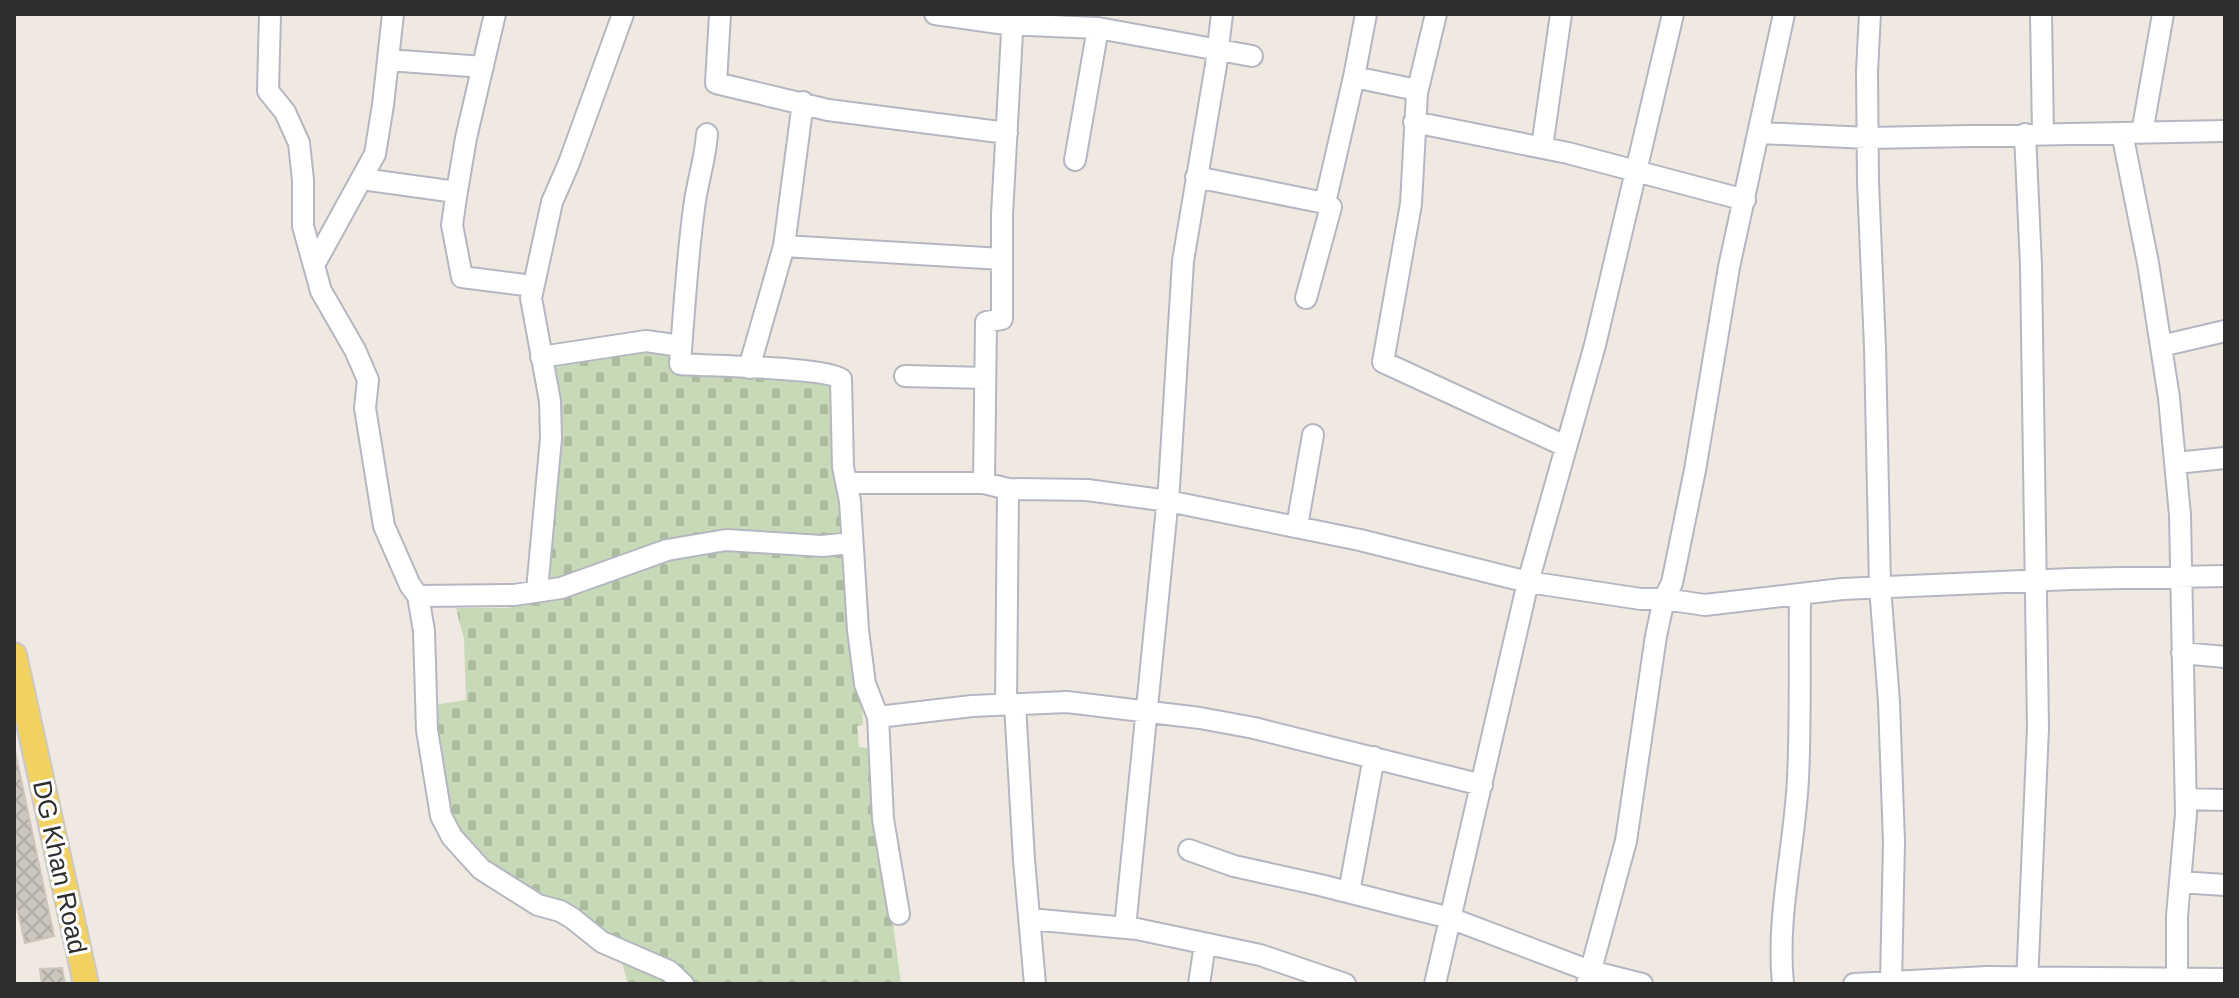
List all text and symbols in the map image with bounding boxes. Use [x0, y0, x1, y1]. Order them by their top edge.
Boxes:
street label: DG Khan Road [27, 778, 93, 956]

